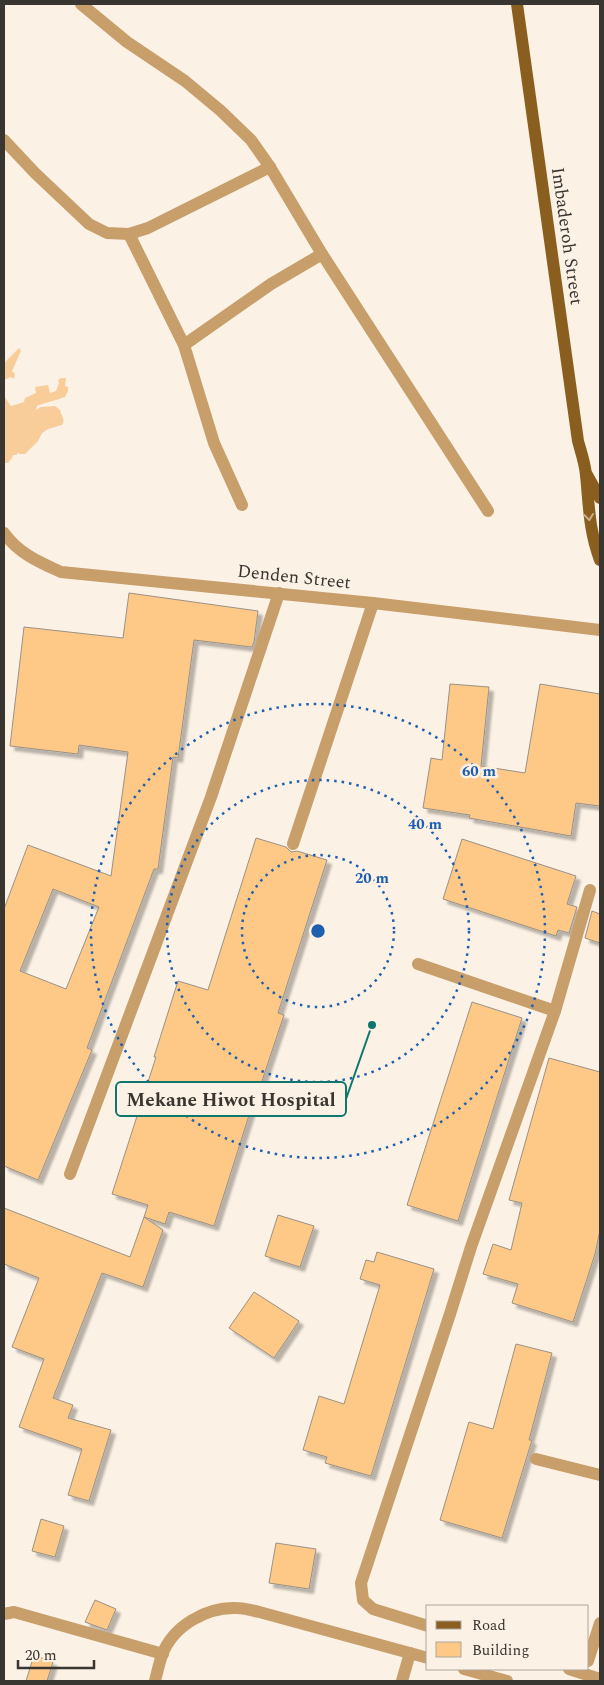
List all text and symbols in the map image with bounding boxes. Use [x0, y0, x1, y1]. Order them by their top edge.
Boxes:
street label: Imbaderoh Street [544, 165, 590, 307]
one-way arrow [583, 513, 594, 521]
street label: Denden Street [236, 558, 352, 596]
text: 60 m [462, 760, 497, 783]
text: 40 m [408, 813, 443, 836]
text: 20 m [355, 867, 390, 890]
centre of rings [309, 922, 327, 940]
callout: Mekane Hiwot Hospital [116, 1082, 346, 1116]
text: Mekane Hiwot Hospital [126, 1086, 336, 1115]
legend [426, 1605, 589, 1670]
text: Road [472, 1614, 506, 1637]
scale bar [18, 1638, 94, 1670]
text: Building [472, 1639, 529, 1662]
text: 20 m [25, 1644, 57, 1667]

